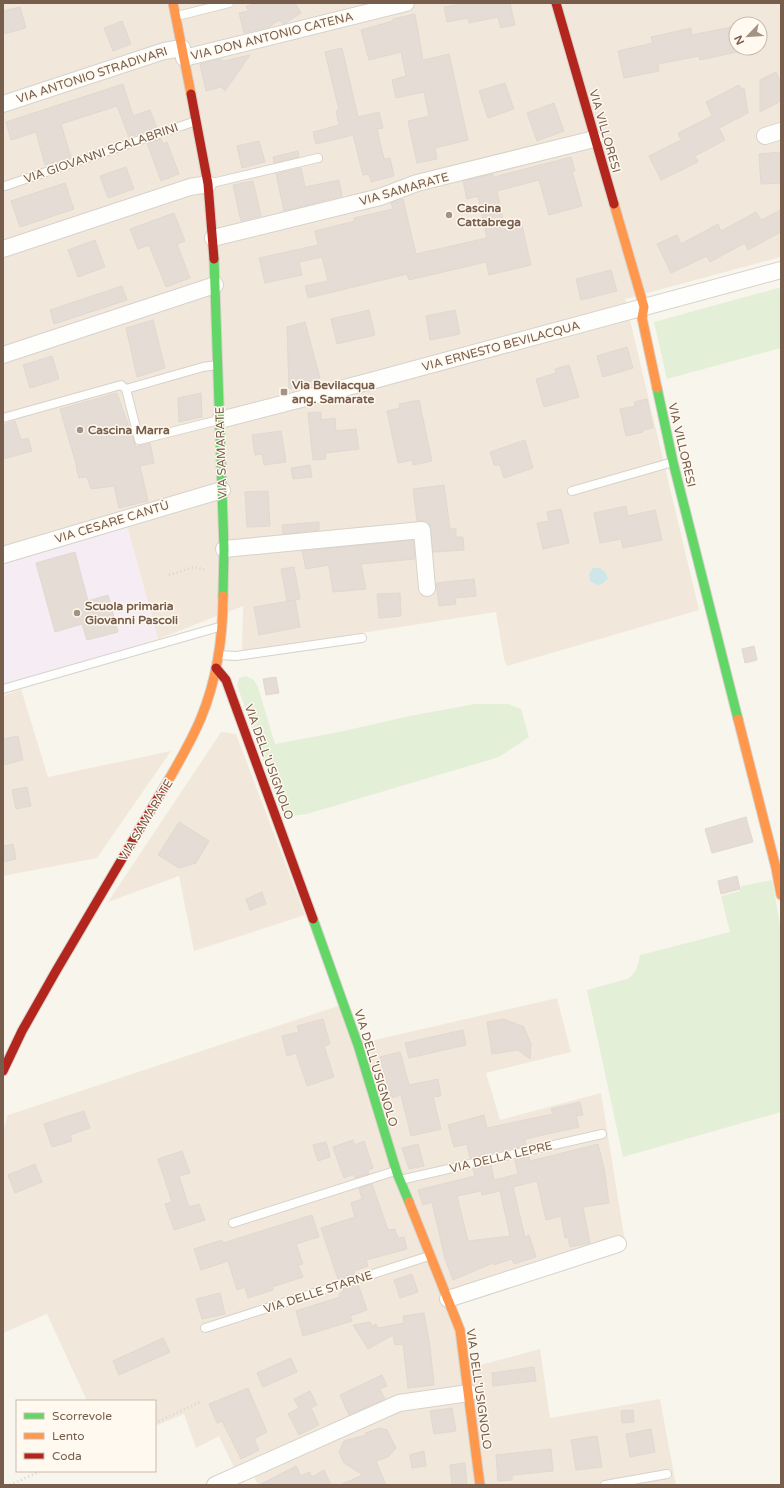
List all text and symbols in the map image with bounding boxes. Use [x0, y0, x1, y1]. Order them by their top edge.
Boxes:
street label: VIA DON ANTONIO CATENA [189, 9, 355, 63]
north arrow [728, 16, 768, 56]
text: N [732, 33, 747, 47]
street label: VIA ANTONIO STRADIVARI [15, 44, 169, 106]
street label: VIA VILLORESI [586, 88, 624, 174]
street label: VIA GIOVANNI SCALABRINI [22, 120, 180, 186]
street label: VIA SAMARATE [358, 169, 451, 208]
place label: Cascina Cattabrega [457, 201, 521, 230]
marker: Cascina Cattabrega [444, 210, 454, 220]
street label: VIA ERNESTO BEVILACQUA [420, 318, 582, 374]
place label: Via Bevilacqua ang. Samarate [292, 378, 375, 407]
marker: Via Bevilacqua ang. Samarate [279, 387, 289, 397]
street label: VIA VILLORESI [665, 401, 699, 489]
street label: VIA SAMARATE [212, 406, 230, 499]
place label: Cascina Marra [88, 423, 170, 437]
marker: Cascina Marra [75, 425, 85, 435]
street label: VIA CESARE CANTÙ [53, 498, 171, 546]
place label: Scuola primaria Giovanni Pascoli [85, 599, 178, 627]
marker: Scuola primaria Giovanni Pascoli [72, 608, 82, 618]
street label: VIA DELL'USIGNOLO [242, 702, 297, 822]
street label: VIA SAMARATE [116, 776, 176, 863]
street label: VIA DELL'USIGNOLO [351, 1008, 401, 1129]
street label: VIA DELLA LEPRE [448, 1138, 554, 1176]
street label: VIA DELLE STARNE [262, 1268, 374, 1316]
street label: VIA DELL'USIGNOLO [464, 1328, 494, 1451]
legend [16, 1400, 156, 1472]
text: Scorrevole [52, 1409, 112, 1423]
text: Lento [52, 1429, 85, 1443]
text: Coda [52, 1449, 82, 1463]

